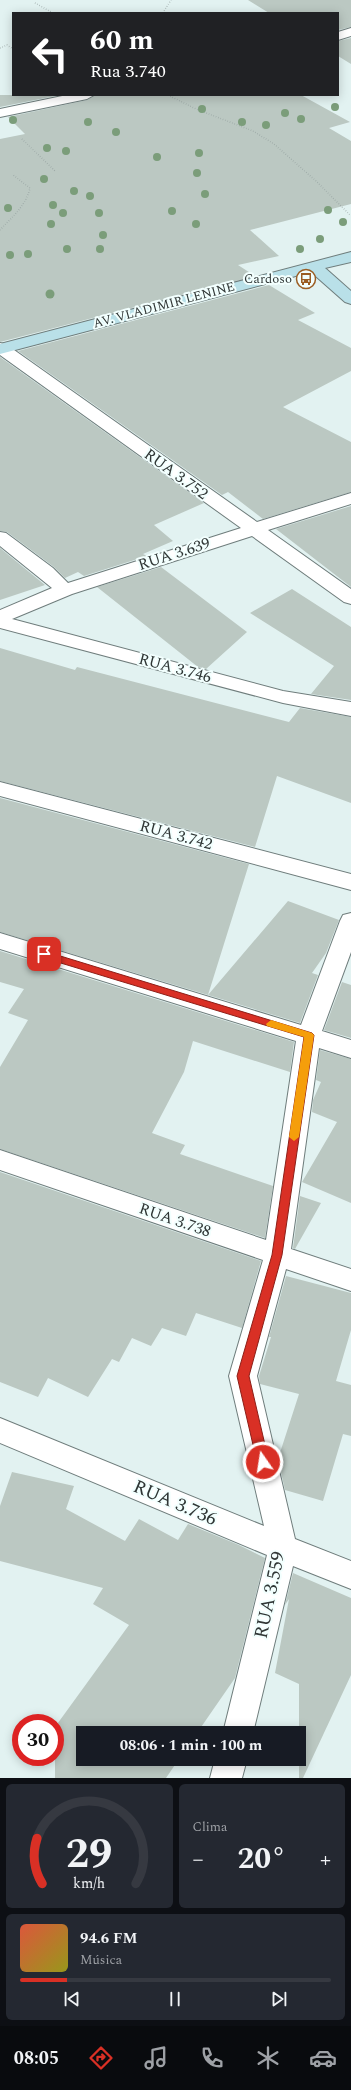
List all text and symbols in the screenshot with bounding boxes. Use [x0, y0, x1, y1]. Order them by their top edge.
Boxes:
text: 60 m [90, 19, 154, 62]
icon: left [24, 28, 76, 80]
text: Rua 3.740 [90, 58, 166, 85]
bus stop icon: Cardoso [295, 268, 317, 290]
place label: Cardoso [244, 269, 292, 289]
street label: AV. VLADIMIR LENINE [91, 276, 237, 334]
street label: RUA 3.752 [139, 442, 213, 506]
street label: RUA 3.639 [135, 531, 213, 577]
street label: RUA 3.746 [136, 647, 214, 689]
street label: RUA 3.742 [137, 814, 215, 856]
pin [27, 937, 61, 971]
icon: arrive [33, 943, 55, 965]
street label: RUA 3.738 [136, 1197, 214, 1243]
position arrow [242, 1441, 284, 1483]
street label: RUA 3.736 [129, 1472, 221, 1534]
street label: RUA 3.559 [247, 1549, 293, 1641]
speed limit sign: 30 [12, 1714, 64, 1766]
text: 08:06 · 1 min · 100 m [120, 1734, 262, 1757]
text: Clima [193, 1817, 227, 1837]
text: 29 [66, 1823, 113, 1886]
text: 20° [237, 1836, 286, 1882]
text: − [193, 1843, 204, 1876]
text: + [320, 1843, 331, 1876]
text: km/h [73, 1873, 105, 1895]
text: 94.6 FM [80, 1927, 137, 1950]
text: Música [80, 1950, 122, 1970]
icon: previous [61, 1988, 83, 2010]
icon: pause [164, 1988, 186, 2010]
icon: next [268, 1988, 290, 2010]
icon: directions [87, 2044, 115, 2072]
icon: music [142, 2044, 170, 2072]
icon: phone [198, 2044, 226, 2072]
icon: climate [254, 2044, 282, 2072]
icon: car [309, 2044, 337, 2072]
text: 08:05 [14, 2045, 59, 2072]

